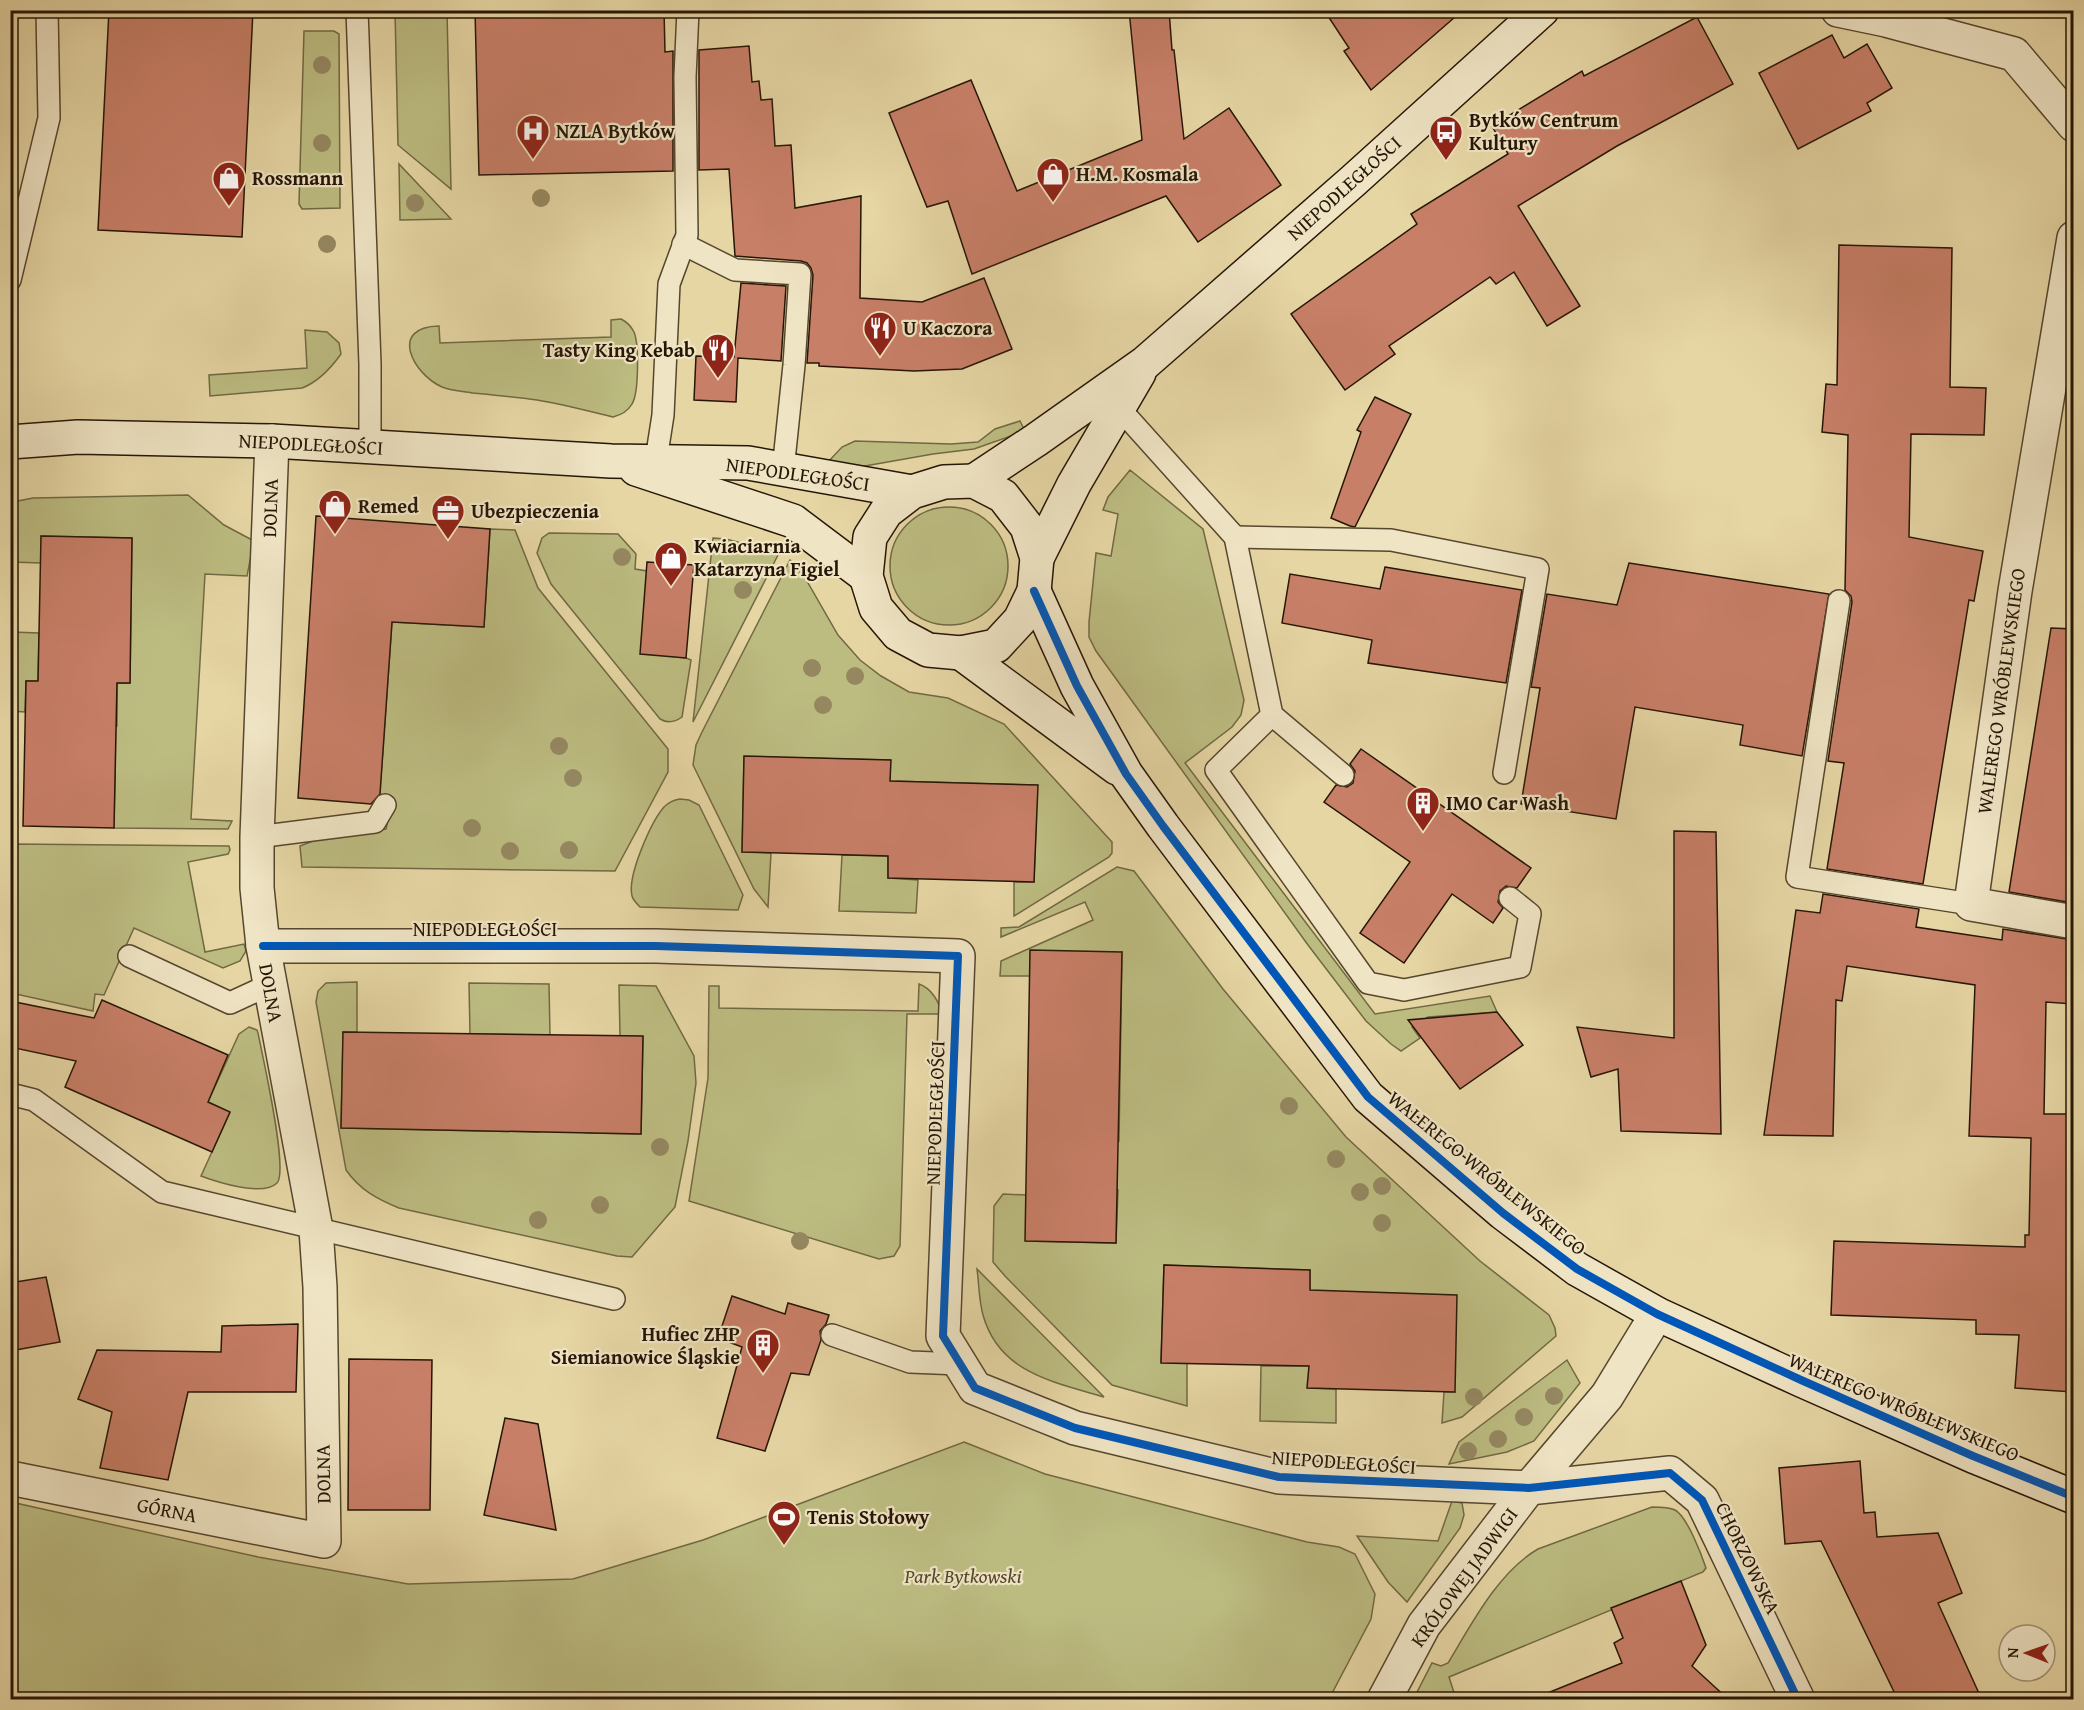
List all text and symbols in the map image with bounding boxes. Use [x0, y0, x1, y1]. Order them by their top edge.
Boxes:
place label: Bytków Centrum Kultury [1469, 105, 1618, 157]
hospital icon: NZLA Bytków [515, 113, 551, 160]
bus stop icon: Bytków Centrum Kultury [1428, 114, 1464, 161]
place label: NZLA Bytków [556, 116, 675, 145]
street label: NIEPODLEGŁOŚCI [1280, 128, 1407, 247]
shop icon: H.M. Kosmala [1035, 156, 1071, 203]
place label: H.M. Kosmala [1076, 159, 1199, 188]
shop icon: Rossmann [211, 160, 247, 207]
place label: Rossmann [252, 163, 343, 192]
restaurant icon: U Kaczora [862, 310, 898, 357]
place label: U Kaczora [903, 313, 993, 342]
restaurant icon: Tasty King Kebab [700, 332, 736, 379]
place label: Tasty King Kebab [543, 335, 695, 364]
street label: NIEPODLEGŁOŚCI [238, 425, 384, 462]
street label: NIEPODLEGŁOŚCI [724, 449, 872, 498]
street label: DOLNA [254, 478, 285, 538]
shop icon: Remed [317, 488, 353, 535]
place label: Remed [358, 491, 419, 520]
office icon: Ubezpieczenia [430, 493, 466, 540]
place label: Ubezpieczenia [471, 496, 600, 525]
place label: Kwiaciarnia Katarzyna Figiel [694, 531, 839, 583]
shop icon: Kwiaciarnia Katarzyna Figiel [653, 540, 689, 587]
street label: WALEREGO WRÓBLEWSKIEGO [1969, 566, 2032, 816]
building icon: IMO Car Wash [1405, 785, 1441, 832]
place label: IMO Car Wash [1446, 788, 1569, 817]
street label: NIEPODLEGŁOŚCI [413, 914, 557, 943]
street label: DOLNA [252, 961, 291, 1025]
street label: NIEPODLEGŁOŚCI [917, 1040, 952, 1186]
street label: WALEREGO WRÓBLEWSKIEGO [1382, 1083, 1593, 1262]
place label: Hufiec ZHP Siemianowice Śląskie [551, 1319, 740, 1371]
building icon: Hufiec ZHP Siemianowice Śląskie [745, 1327, 781, 1374]
street label: WALEREGO WRÓBLEWSKIEGO [1784, 1345, 2024, 1468]
street label: NIEPODLEGŁOŚCI [1271, 1442, 1417, 1481]
street label: DOLNA [307, 1444, 338, 1504]
street label: GÓRNA [135, 1489, 200, 1530]
street label: CHORZOWSKA [1709, 1497, 1788, 1619]
sports icon: Tenis Stołowy [766, 1499, 802, 1546]
street label: KRÓLOWEJ JADWIGI [1403, 1501, 1524, 1653]
place label: Tenis Stołowy [807, 1502, 930, 1531]
park label: Park Bytkowski [903, 1561, 1022, 1590]
north arrow [1997, 1623, 2057, 1683]
text: N [2000, 1647, 2024, 1658]

